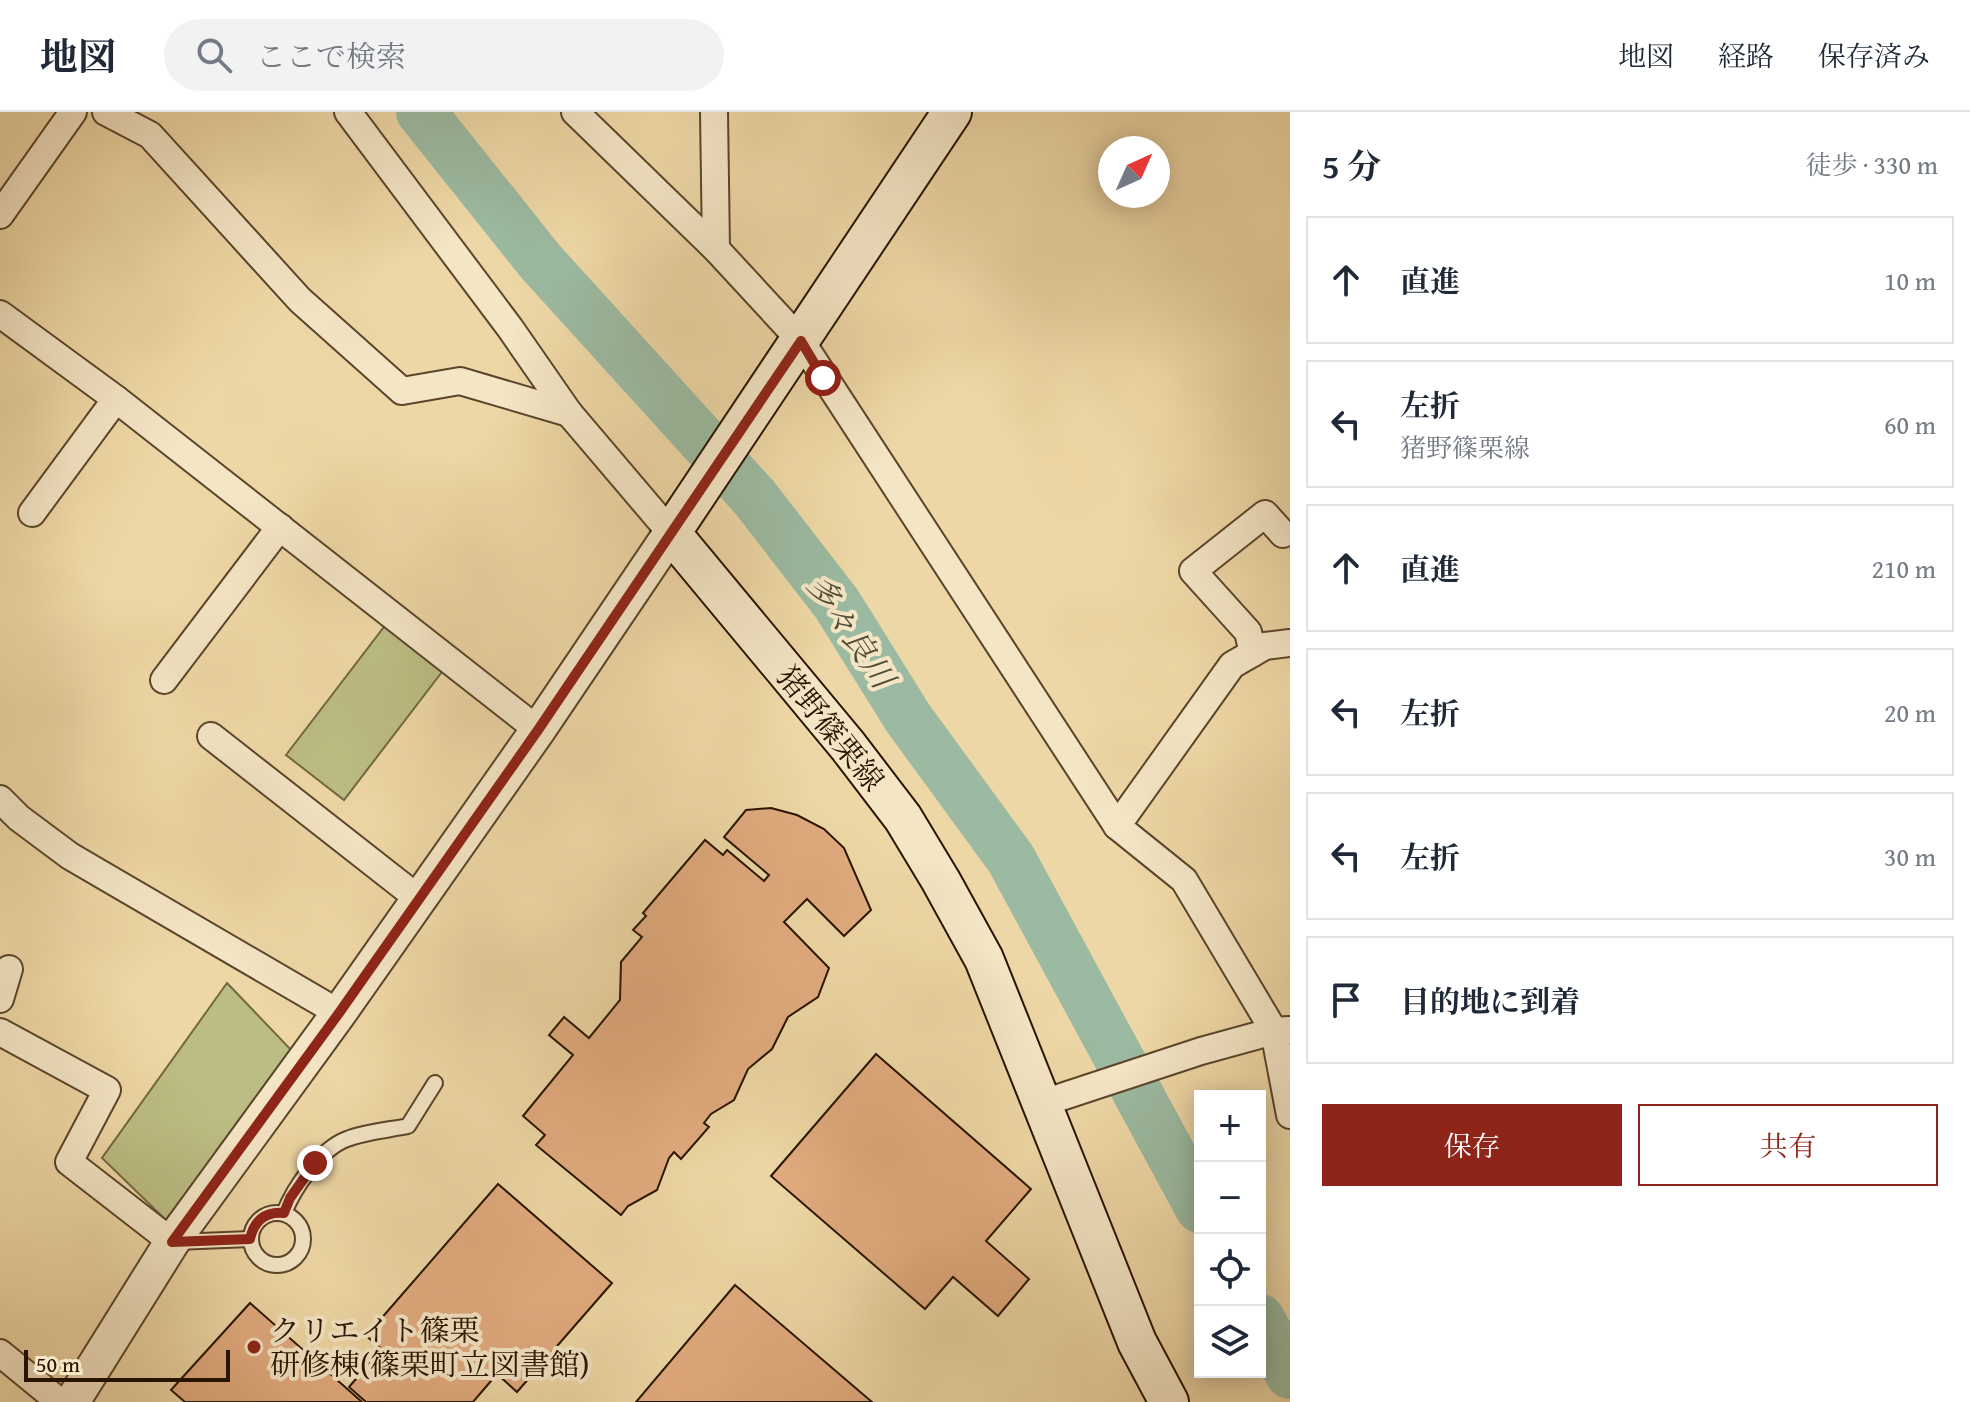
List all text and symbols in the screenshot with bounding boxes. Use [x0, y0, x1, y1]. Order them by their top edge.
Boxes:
search box [164, 19, 724, 91]
text: 地図 [40, 28, 116, 84]
icon: search [192, 33, 236, 77]
text: ここで検索 [256, 34, 406, 78]
text: 地図 [1618, 35, 1674, 76]
text: 経路 [1718, 35, 1774, 76]
text: 保存済み [1818, 35, 1930, 76]
north arrow [1098, 136, 1170, 208]
text: 5 分 [1322, 141, 1381, 190]
text: 徒歩 · 330 m [1806, 145, 1938, 184]
icon: ahead [1324, 258, 1368, 302]
text: 直進 [1400, 259, 1460, 303]
text: 10 m [1884, 261, 1936, 300]
route start [805, 360, 841, 396]
text: 左折 [1400, 383, 1460, 427]
icon: left [1324, 402, 1368, 446]
text: 60 m [1884, 405, 1936, 444]
text: 猪野篠栗線 [1400, 428, 1530, 467]
icon: ahead [1324, 546, 1368, 590]
text: 直進 [1400, 547, 1460, 591]
text: 210 m [1871, 549, 1936, 588]
water label: 多々良川 [796, 565, 908, 700]
street label: 猪野篠栗線 [767, 656, 895, 800]
icon: left [1324, 690, 1368, 734]
text: 左折 [1400, 691, 1460, 735]
text: 20 m [1884, 693, 1936, 732]
icon: left [1324, 834, 1368, 878]
text: 左折 [1400, 835, 1460, 879]
text: 30 m [1884, 837, 1936, 876]
icon: arrive [1324, 978, 1368, 1022]
text: 目的地に到着 [1400, 979, 1580, 1023]
map controls [1194, 1090, 1266, 1378]
button: + [1194, 1090, 1266, 1162]
button: 保存 [1322, 1104, 1622, 1186]
button: 共有 [1638, 1104, 1938, 1186]
route end [297, 1145, 333, 1181]
button: − [1194, 1162, 1266, 1234]
button: locate [1194, 1234, 1266, 1306]
button: layers [1194, 1306, 1266, 1378]
place label: クリエイト篠栗 研修棟(篠栗町立図書館) [270, 1308, 589, 1386]
marker: クリエイト篠栗 研修棟(篠栗町立図書館) [245, 1338, 263, 1356]
scale bar [24, 1346, 230, 1382]
text: 50 m [36, 1348, 80, 1380]

